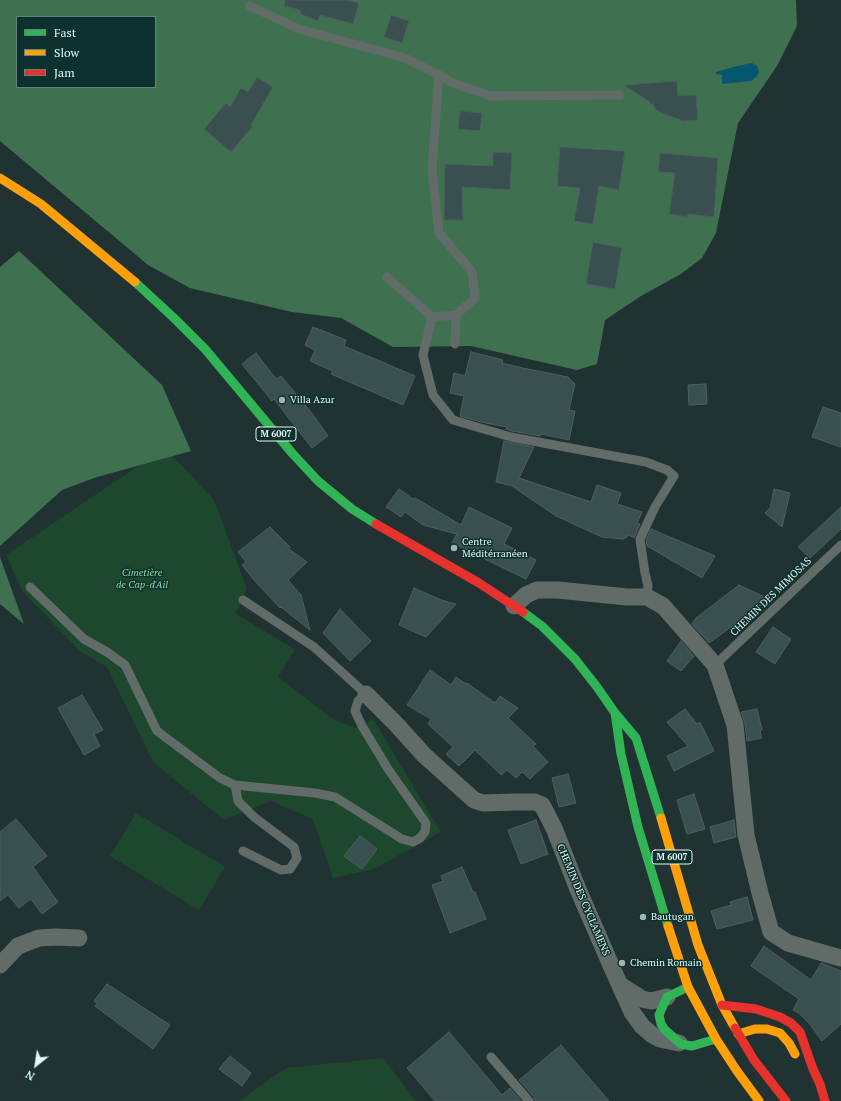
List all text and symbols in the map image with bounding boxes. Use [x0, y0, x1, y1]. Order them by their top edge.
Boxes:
legend [16, 16, 156, 88]
text: Fast [54, 25, 76, 40]
text: Slow [54, 45, 79, 60]
text: Jam [54, 65, 75, 80]
place label: Villa Azur [290, 394, 335, 406]
marker: Villa Azur [277, 395, 287, 405]
road number: M 6007 [256, 427, 296, 441]
place label: Centre Méditérranéen [462, 536, 528, 560]
marker: Centre Méditérranéen [449, 543, 459, 553]
street label: CHEMIN DES MIMOSAS [728, 555, 814, 639]
park label: Cimetière de Cap-d'Ail [116, 567, 168, 590]
street label: CHEMIN DES CYCLAMENS [554, 842, 612, 958]
road number: M 6007 [652, 850, 692, 864]
place label: Bautugan [651, 911, 694, 923]
marker: Bautugan [638, 912, 648, 922]
place label: Chemin Romain [630, 957, 702, 969]
marker: Chemin Romain [617, 958, 627, 968]
north arrow [16, 1045, 56, 1085]
text: N [23, 1067, 37, 1084]

